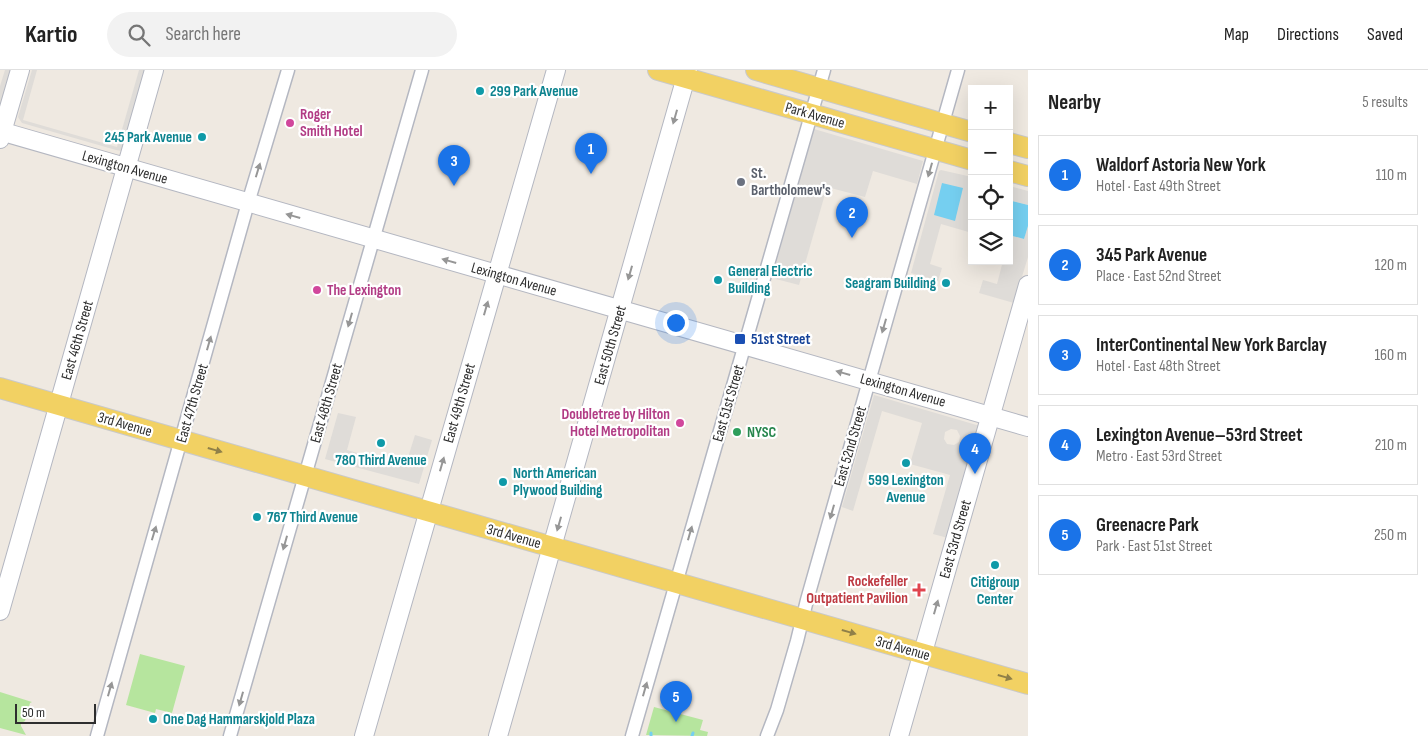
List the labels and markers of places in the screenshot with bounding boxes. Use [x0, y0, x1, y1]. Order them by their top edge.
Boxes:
place label: 299 Park Avenue [490, 82, 578, 101]
marker: 299 Park Avenue [474, 85, 486, 97]
place label: Roger Smith Hotel [300, 105, 363, 141]
marker: Roger Smith Hotel [284, 117, 296, 129]
place label: 245 Park Avenue [105, 128, 192, 147]
marker: 245 Park Avenue [196, 131, 208, 143]
pin: 1 [575, 133, 607, 174]
pin: 3 [438, 145, 470, 186]
place label: St. Bartholomew's [751, 164, 831, 200]
marker: St. Bartholomew's [735, 176, 747, 188]
pin: 2 [836, 197, 868, 238]
place label: General Electric Building [728, 262, 813, 298]
marker: General Electric Building [712, 274, 724, 286]
place label: Seagram Building [845, 274, 937, 293]
marker: Seagram Building [940, 277, 952, 289]
place label: The Lexington [327, 281, 401, 300]
marker: The Lexington [311, 284, 323, 296]
place label: 51st Street [751, 330, 810, 349]
marker: 51st Street [733, 332, 747, 346]
place label: Doubletree by Hilton Hotel Metropolitan [561, 405, 670, 441]
marker: Doubletree by Hilton Hotel Metropolitan [674, 417, 686, 429]
place label: NYSC [747, 423, 777, 442]
marker: NYSC [731, 426, 743, 438]
pin: 4 [959, 433, 991, 474]
marker: 780 Third Avenue [375, 437, 387, 449]
place label: 780 Third Avenue [335, 451, 427, 470]
marker: 599 Lexington Avenue [900, 457, 912, 469]
place label: North American Plywood Building [513, 464, 603, 500]
place label: 599 Lexington Avenue [868, 471, 944, 507]
marker: North American Plywood Building [497, 476, 509, 488]
place label: 767 Third Avenue [267, 508, 358, 527]
marker: 767 Third Avenue [251, 511, 263, 523]
marker: Citigroup Center [989, 559, 1001, 571]
place label: Rockefeller Outpatient Pavilion [806, 572, 908, 608]
place label: Citigroup Center [970, 573, 1020, 609]
marker: Rockefeller Outpatient Pavilion [912, 583, 926, 597]
pin: 5 [660, 681, 692, 722]
place label: One Dag Hammarskjold Plaza [163, 710, 315, 729]
marker: One Dag Hammarskjold Plaza [147, 713, 159, 725]

